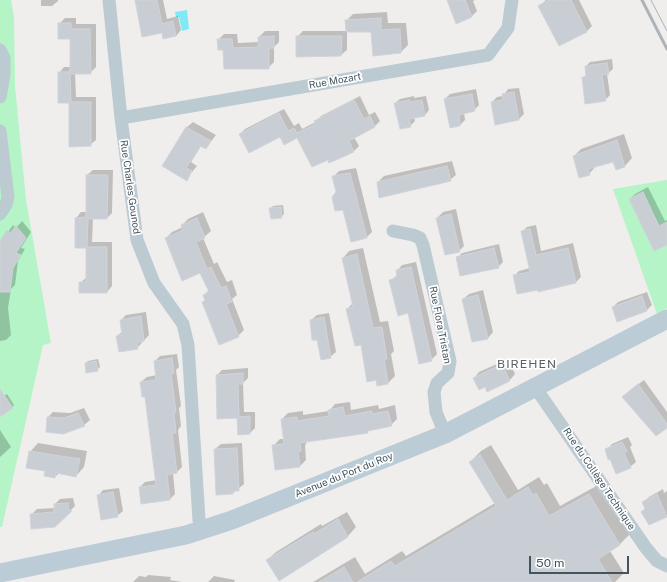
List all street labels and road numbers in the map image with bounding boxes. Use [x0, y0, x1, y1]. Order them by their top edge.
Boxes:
street label: Rue Mozart [308, 70, 362, 92]
street label: Rue Charles Gounod [117, 139, 143, 235]
street label: Rue Flora Tristan [427, 285, 453, 365]
street label: Rue du Collège Technique [560, 426, 638, 532]
street label: Avenue du Port du Roy [293, 450, 395, 500]

